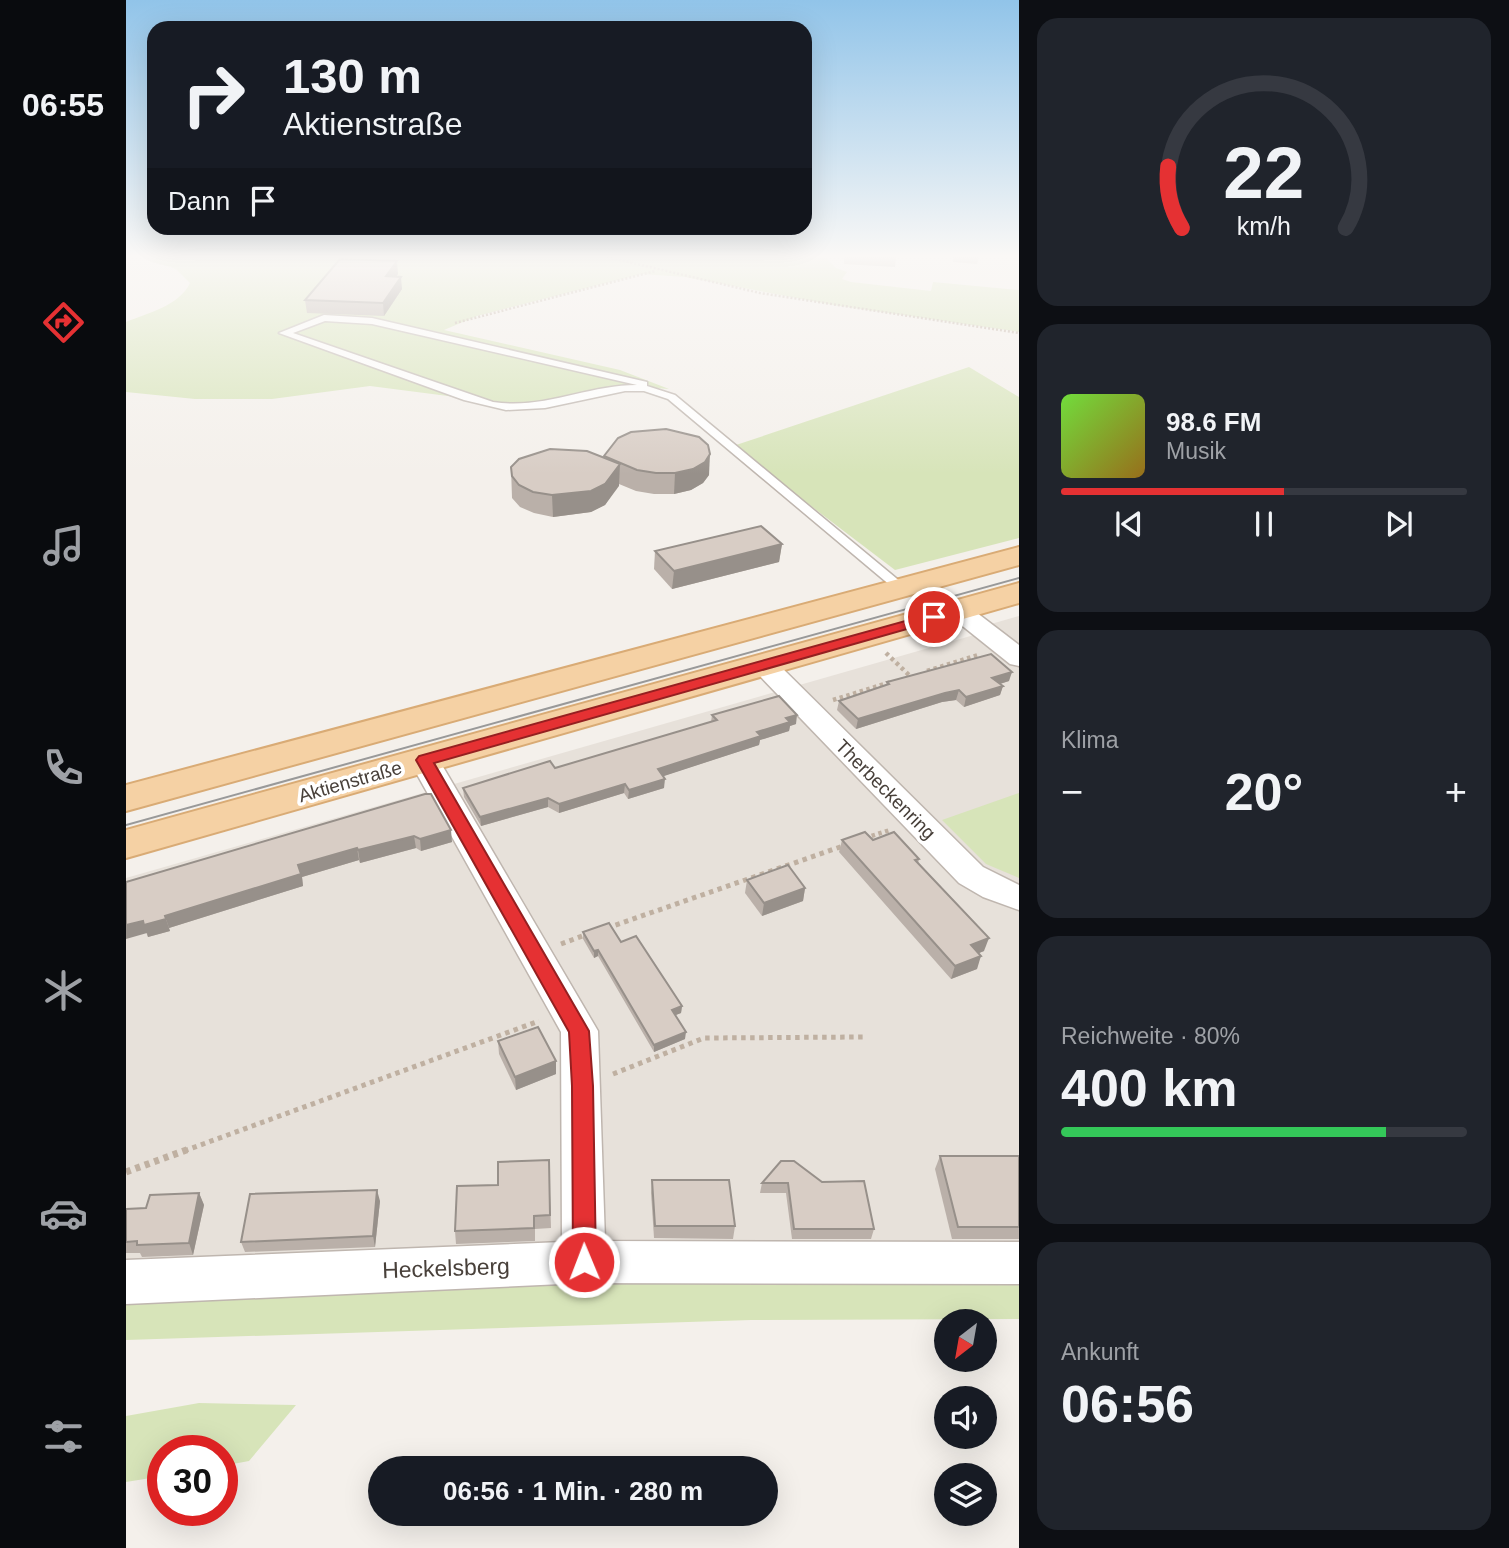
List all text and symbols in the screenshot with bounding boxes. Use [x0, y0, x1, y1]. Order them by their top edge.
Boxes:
icon: right [168, 49, 259, 140]
text: 130 m [283, 49, 422, 103]
text: 06:55 [22, 87, 104, 123]
text: Aktienstraße [283, 106, 463, 142]
text: 22 [1224, 132, 1304, 213]
icon: arrive [244, 182, 282, 220]
text: Dann [168, 186, 230, 216]
text: km/h [1237, 212, 1291, 240]
icon: directions [39, 298, 88, 347]
text: 98.6 FM [1166, 407, 1261, 437]
text: Musik [1166, 438, 1226, 464]
icon: previous [1110, 505, 1148, 543]
icon: pause [1245, 505, 1283, 543]
icon: next [1380, 505, 1418, 543]
icon: music [39, 521, 88, 570]
pin [904, 587, 964, 647]
icon: arrive [915, 598, 953, 636]
text: Klima [1061, 727, 1119, 753]
street label: Therbeckenring [832, 735, 940, 843]
icon: phone [39, 743, 88, 792]
street label: Aktienstraße [296, 757, 404, 806]
text: 20° [1225, 763, 1303, 821]
text: − [1061, 771, 1083, 813]
text: + [1445, 771, 1467, 813]
icon: climate [39, 966, 88, 1015]
text: Reichweite · 80% [1061, 1023, 1240, 1049]
text: 400 km [1061, 1059, 1237, 1117]
icon: car [39, 1189, 88, 1238]
position arrow [547, 1225, 621, 1299]
street label: Heckelsberg [382, 1253, 510, 1283]
north arrow [934, 1309, 998, 1372]
map controls [934, 1309, 997, 1526]
text: Ankunft [1061, 1339, 1139, 1365]
text: 06:56 [1061, 1375, 1194, 1433]
button: sound [934, 1386, 997, 1449]
icon: filters [39, 1412, 88, 1461]
speed limit sign: 30 [147, 1435, 238, 1526]
button: layers [934, 1463, 997, 1526]
text: 06:56 · 1 Min. · 280 m [443, 1476, 703, 1506]

